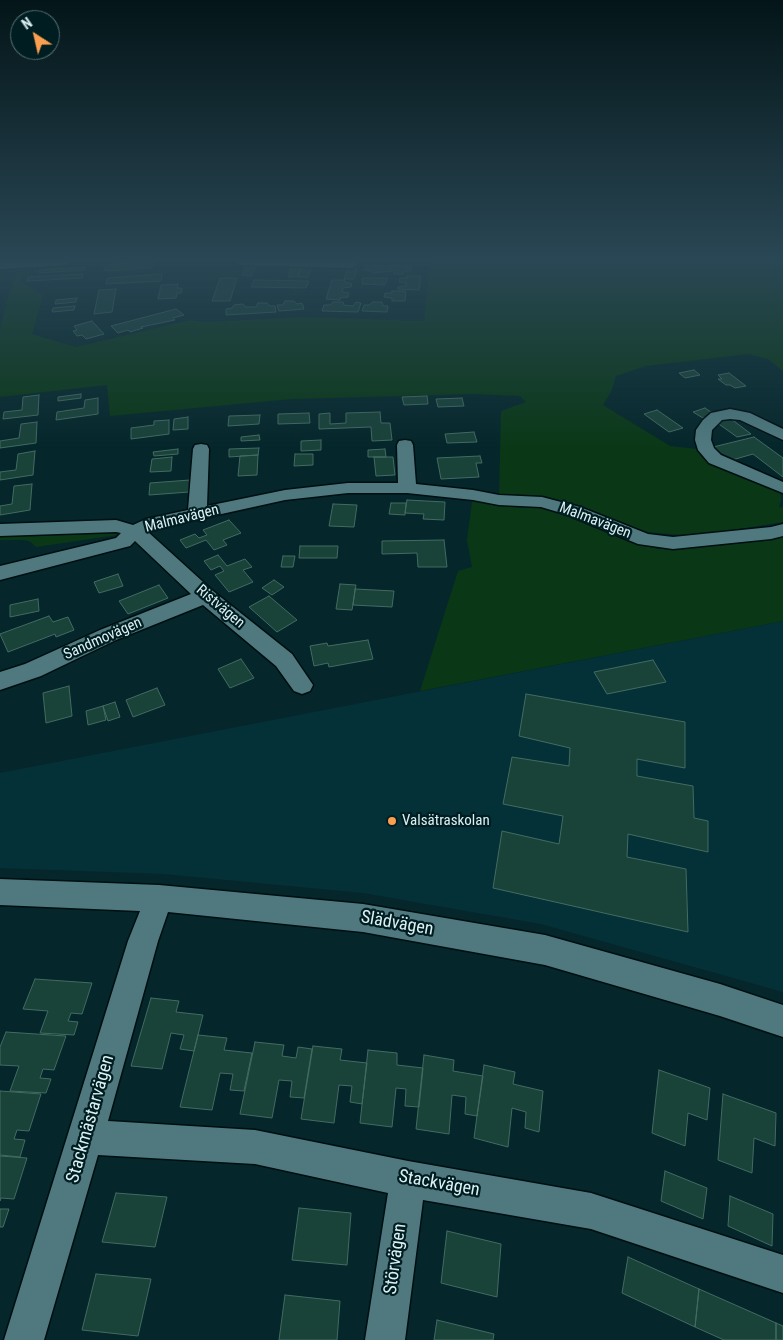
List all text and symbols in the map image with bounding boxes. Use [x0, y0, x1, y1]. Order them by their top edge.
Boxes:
north arrow [10, 10, 60, 60]
text: N [19, 15, 35, 33]
street label: Malmavägen [557, 499, 633, 543]
street label: Malmavägen [143, 501, 221, 537]
street label: Ristvägen [192, 582, 248, 632]
street label: Sandmovägen [61, 614, 145, 664]
place label: Valsätraskolan [402, 812, 490, 830]
marker: Valsätraskolan [386, 815, 398, 827]
street label: Slädvägen [359, 907, 435, 941]
street label: Stackmästarvägen [62, 1053, 120, 1185]
street label: Stackvägen [397, 1166, 481, 1202]
street label: Störvägen [380, 1222, 412, 1296]

